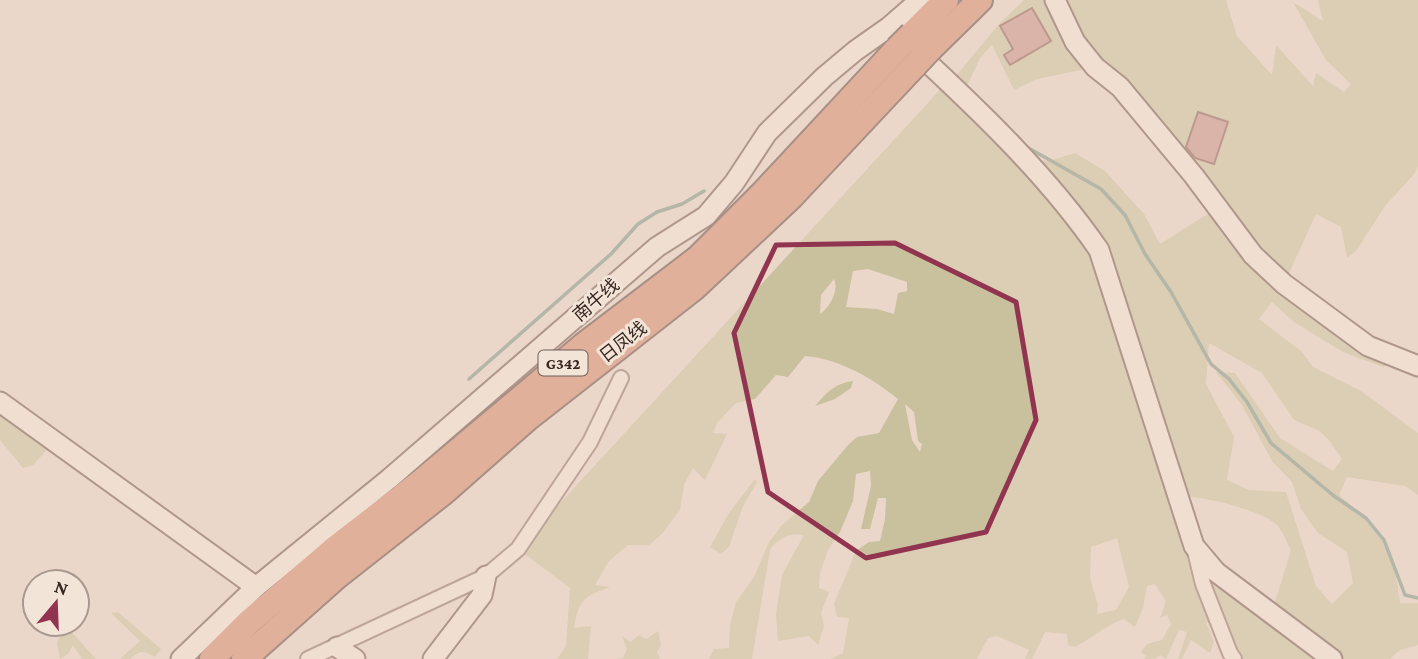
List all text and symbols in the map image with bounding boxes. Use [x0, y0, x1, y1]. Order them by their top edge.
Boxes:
street label: 南牛线 [569, 275, 623, 325]
street label: 日凤线 [596, 317, 650, 367]
road number: G342 [538, 350, 588, 376]
north arrow [21, 568, 91, 638]
text: N [52, 575, 71, 599]

